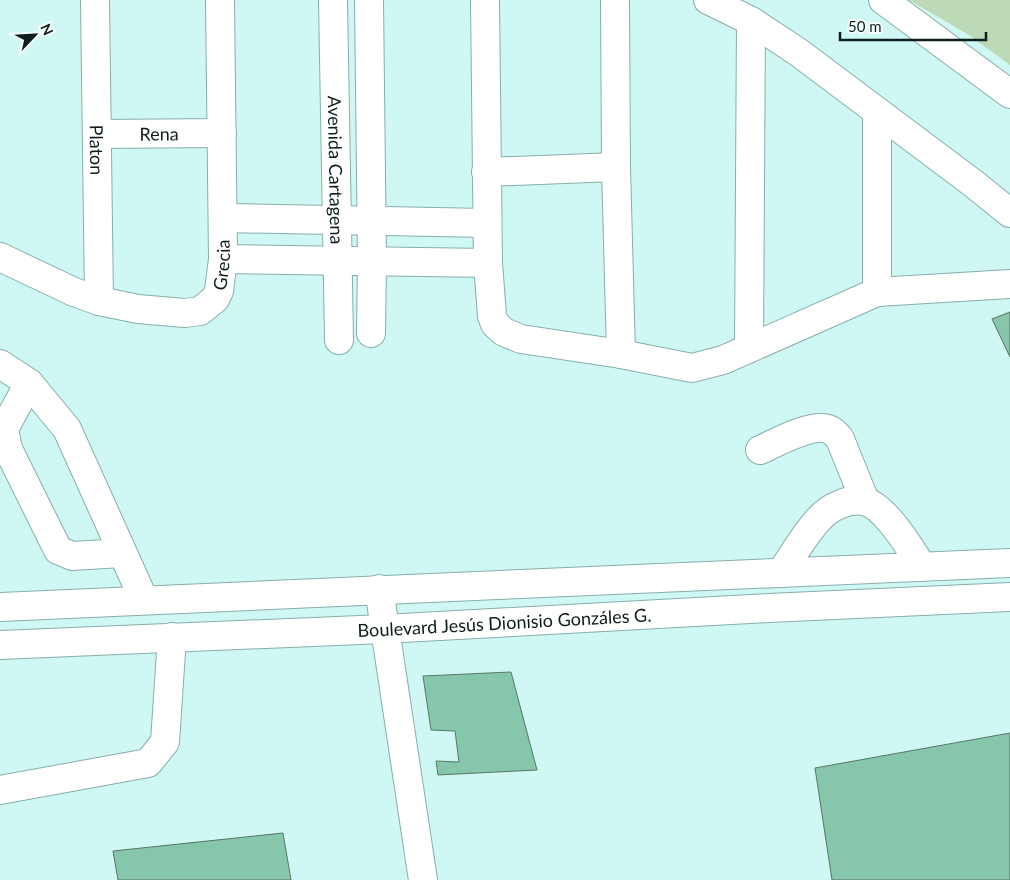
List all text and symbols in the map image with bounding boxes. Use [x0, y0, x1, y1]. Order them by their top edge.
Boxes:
north arrow [10, 10, 60, 60]
scale bar [840, 10, 986, 42]
text: 50 m [848, 17, 882, 35]
text: N [37, 21, 57, 38]
street label: Avenida Cartagena [324, 95, 348, 245]
street label: Rena [139, 122, 179, 145]
street label: Platon [86, 125, 108, 175]
street label: Grecia [208, 240, 234, 291]
street label: Boulevard Jesús Dionisio Gonzáles G. [357, 603, 652, 641]

